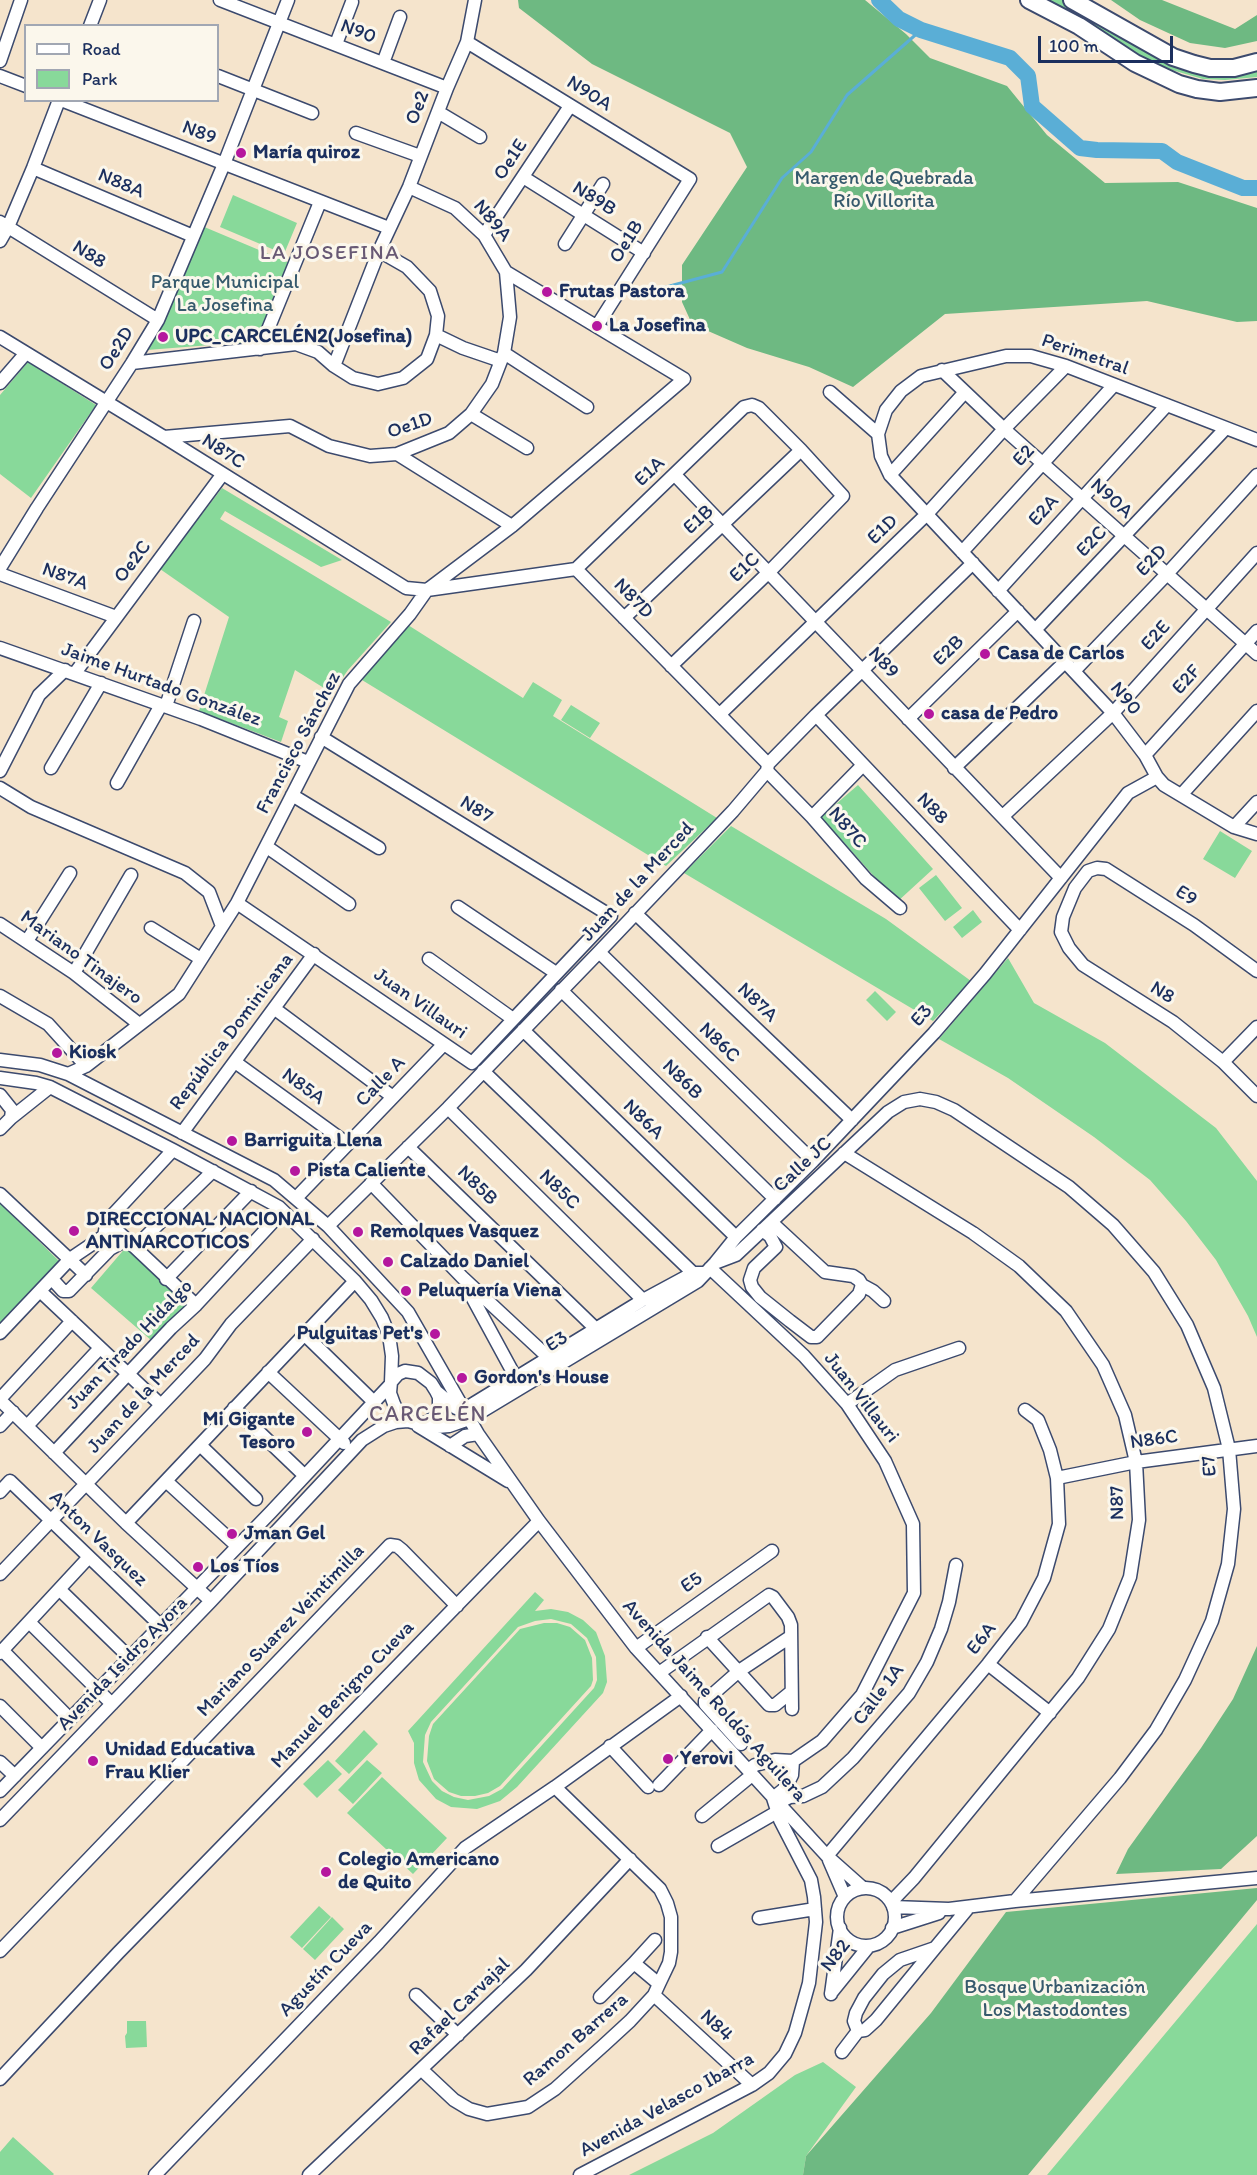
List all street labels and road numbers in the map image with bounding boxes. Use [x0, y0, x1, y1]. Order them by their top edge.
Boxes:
street label: N90 [337, 14, 379, 50]
street label: N90A [562, 71, 616, 117]
street label: Oe2 [401, 88, 435, 128]
street label: N89 [178, 116, 220, 150]
street label: Oe1E [489, 135, 533, 185]
street label: N88A [94, 164, 148, 204]
street label: N89B [567, 176, 621, 222]
street label: N89A [467, 195, 517, 247]
street label: Oe1B [605, 216, 649, 268]
street label: N88 [68, 235, 110, 275]
street label: Oe2D [94, 322, 140, 376]
street label: Perimetral [1038, 329, 1132, 381]
street label: Oe1D [384, 407, 436, 445]
street label: N87C [197, 429, 249, 475]
street label: E2 [1008, 440, 1040, 472]
street label: E1A [630, 452, 670, 492]
street label: N90A [1085, 474, 1137, 524]
street label: E2A [1024, 490, 1064, 532]
street label: E1B [679, 500, 719, 540]
street label: E1D [863, 510, 903, 550]
street label: E2C [1071, 521, 1113, 563]
street label: Oe2C [109, 536, 157, 588]
street label: E2D [1131, 540, 1173, 582]
street label: E1C [725, 548, 765, 588]
street label: N87A [39, 558, 91, 596]
street label: N87D [608, 574, 658, 624]
street label: E2E [1136, 616, 1176, 656]
street label: E2B [928, 630, 970, 672]
street label: Jaime Hurtado González [58, 638, 264, 732]
street label: N89 [862, 642, 904, 684]
street label: E2F [1167, 660, 1207, 700]
street label: Francisco Sánchez [251, 668, 347, 818]
street label: N90 [1104, 677, 1146, 721]
street label: N88 [911, 788, 953, 830]
street label: N87 [455, 791, 497, 829]
street label: N87C [822, 802, 872, 854]
street label: Juan de la Merced [577, 817, 699, 947]
street label: E9 [1171, 880, 1201, 912]
street label: Mariano Tinajero [15, 906, 147, 1010]
street label: República Dominicana [165, 949, 299, 1115]
street label: Juan Villauri [369, 963, 471, 1045]
street label: N8 [1145, 976, 1179, 1010]
street label: N87A [732, 978, 782, 1028]
street label: E3 [906, 1000, 938, 1032]
street label: N86C [693, 1018, 745, 1068]
street label: Calle A [351, 1052, 411, 1112]
street label: N86B [657, 1055, 707, 1105]
street label: N85A [277, 1063, 329, 1111]
street label: N86A [617, 1095, 669, 1145]
street label: Calle JC [769, 1132, 837, 1198]
street label: N85B [452, 1161, 502, 1211]
street label: N85C [533, 1165, 585, 1215]
street label: Juan Tirado Hidalgo [62, 1275, 198, 1415]
street label: E3 [541, 1326, 573, 1358]
street label: Juan de la Merced [83, 1329, 205, 1459]
street label: Juan Villauri [818, 1348, 904, 1448]
street label: N86C [1129, 1425, 1179, 1455]
street label: E7 [1197, 1454, 1223, 1478]
street label: Anton Vasquez [44, 1486, 152, 1592]
street label: N87 [1106, 1486, 1130, 1520]
street label: Mariano Suarez Veintimilla [192, 1540, 370, 1722]
street label: E5 [676, 1567, 708, 1599]
street label: Avenida Isidro Ayora [53, 1592, 193, 1736]
street label: Avenida Jaime Roldós Aguilera [617, 1595, 811, 1807]
street label: Manuel Benigno Cueva [266, 1616, 420, 1774]
street label: E6A [962, 1618, 1002, 1660]
street label: Calle 1A [848, 1660, 910, 1730]
street label: Agustín Cueva [274, 1916, 378, 2022]
street label: N82 [816, 1935, 856, 1977]
street label: Rafael Carvajal [405, 1953, 515, 2061]
street label: Ramon Barrera [519, 1988, 633, 2092]
street label: N84 [694, 2005, 738, 2047]
street label: Avenida Velasco Ibarra [576, 2047, 758, 2163]

